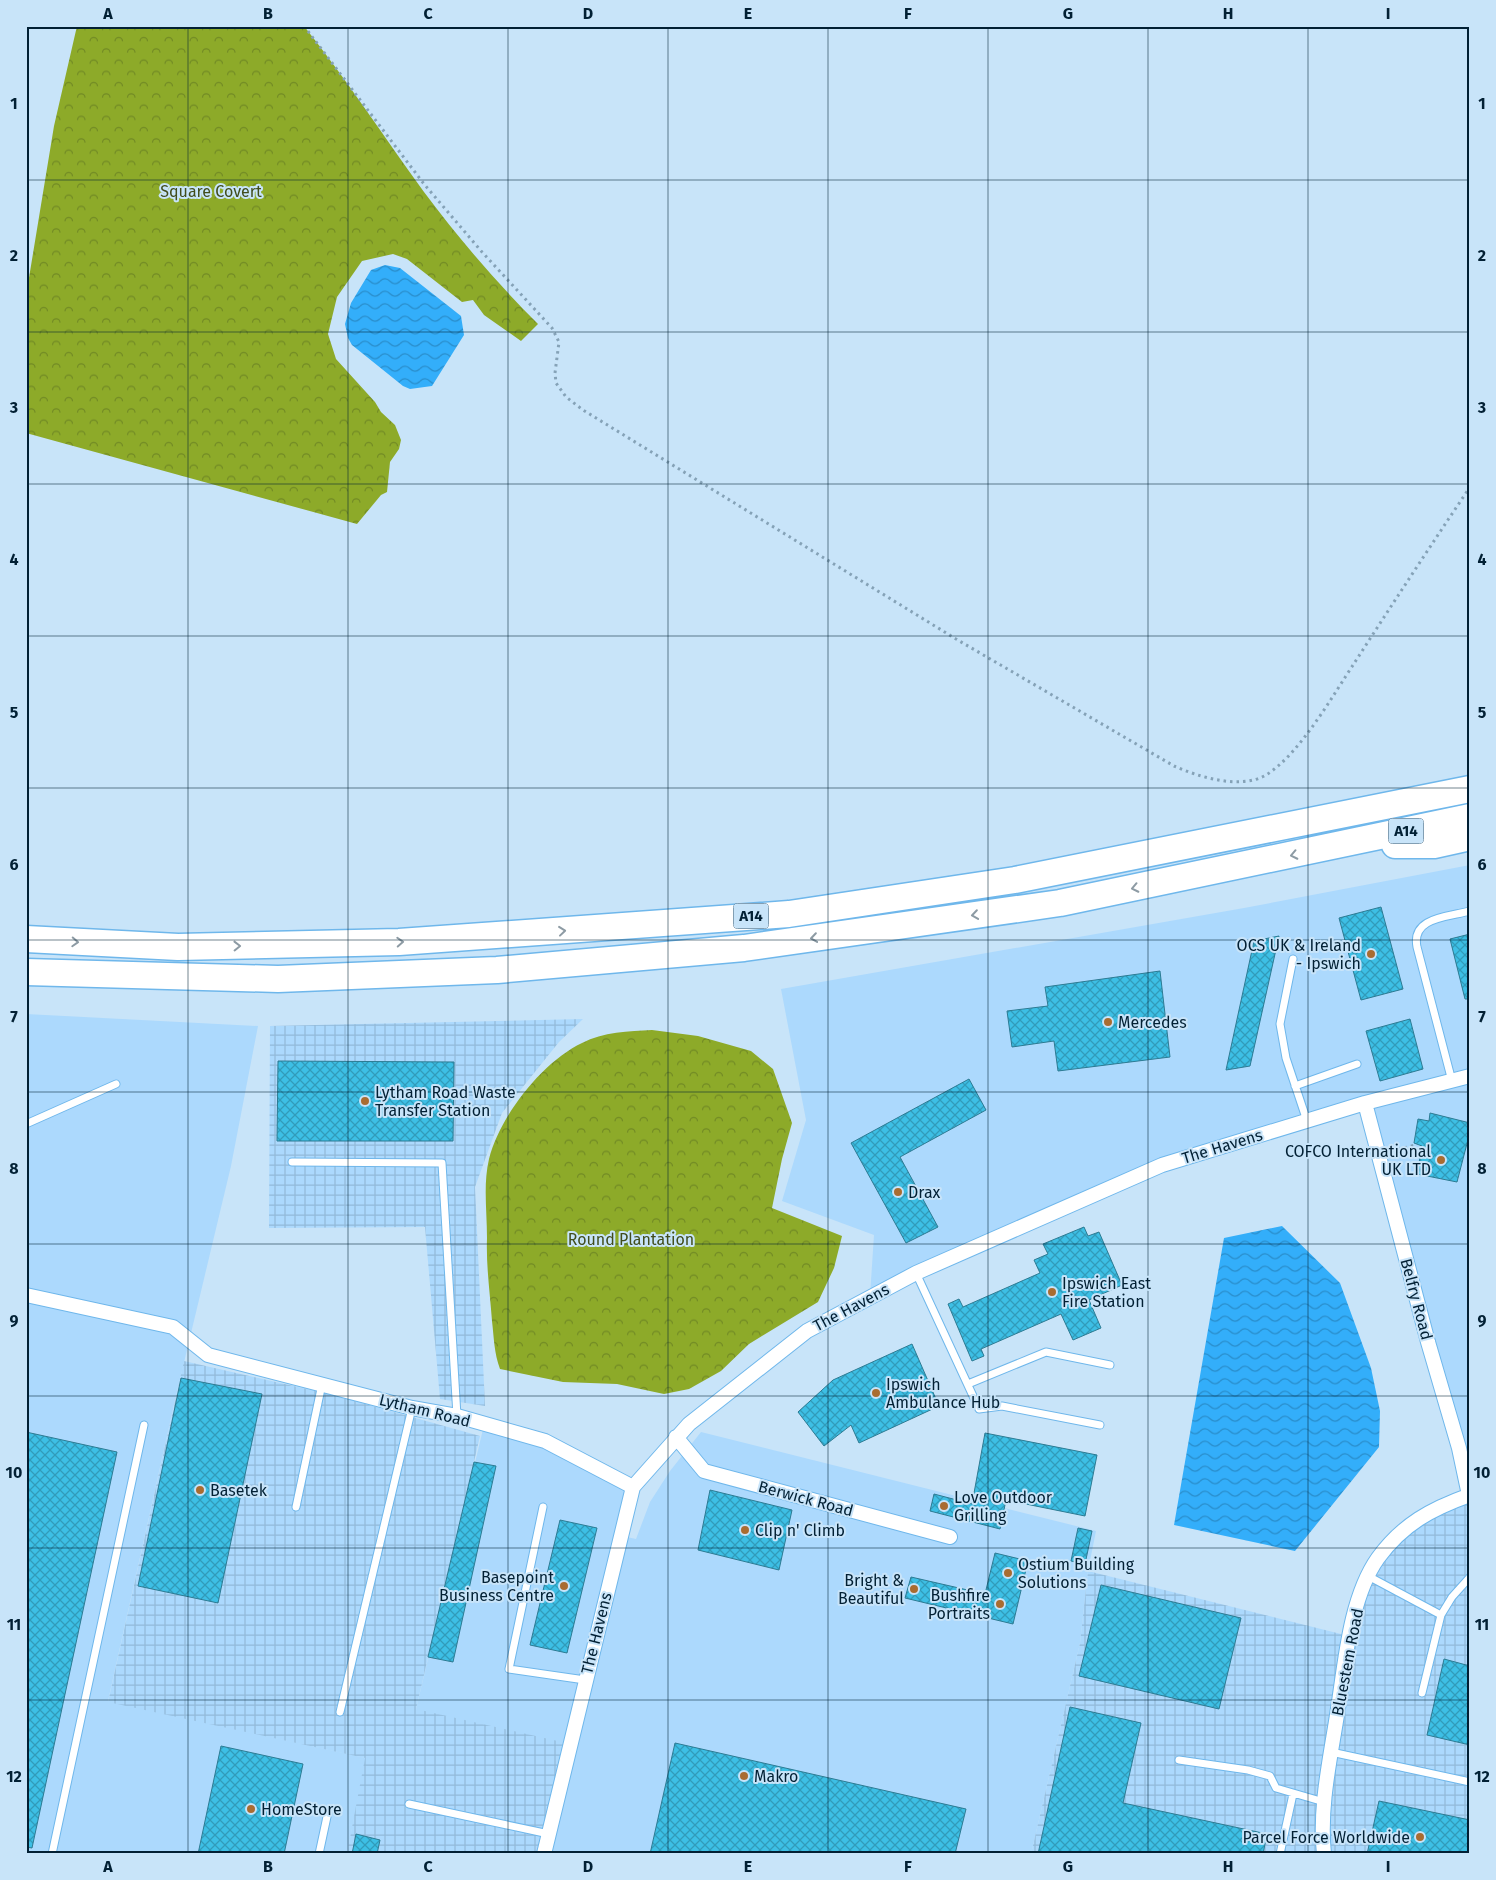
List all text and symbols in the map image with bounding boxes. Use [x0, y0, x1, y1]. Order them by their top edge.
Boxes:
text: A [102, 4, 113, 23]
text: B [263, 4, 273, 23]
text: C [423, 4, 433, 23]
text: D [583, 4, 593, 23]
text: E [744, 4, 752, 23]
text: F [904, 4, 912, 23]
text: G [1063, 4, 1073, 23]
text: H [1223, 4, 1233, 23]
text: I [1386, 4, 1390, 23]
text: 1 [10, 94, 18, 113]
text: 1 [1478, 94, 1486, 113]
park label: Square Covert [160, 182, 262, 201]
text: 2 [10, 246, 18, 265]
text: 2 [1478, 246, 1486, 265]
text: 3 [9, 398, 18, 417]
text: 3 [1477, 398, 1486, 417]
text: 4 [9, 550, 19, 569]
text: 4 [1477, 550, 1487, 569]
text: 5 [10, 703, 19, 722]
text: 5 [1478, 703, 1487, 722]
road number: A14 [1388, 818, 1424, 844]
one-way arrow [1290, 850, 1298, 860]
text: 6 [9, 855, 19, 874]
text: 6 [1477, 855, 1487, 874]
one-way arrow [1130, 882, 1139, 893]
road number: A14 [734, 904, 768, 928]
one-way arrow [970, 909, 978, 920]
one-way arrow [558, 926, 566, 937]
one-way arrow [809, 932, 817, 943]
one-way arrow [71, 936, 79, 947]
one-way arrow [396, 936, 404, 947]
place label: OCS UK & Ireland - Ipswich [1237, 936, 1361, 973]
one-way arrow [234, 941, 242, 951]
marker: OCS UK & Ireland - Ipswich [1365, 948, 1377, 960]
text: 7 [10, 1007, 18, 1026]
text: 7 [1478, 1007, 1486, 1026]
place label: Mercedes [1118, 1013, 1187, 1032]
marker: Mercedes [1102, 1016, 1114, 1028]
place label: Lytham Road Waste Transfer Station [375, 1083, 516, 1120]
marker: Lytham Road Waste Transfer Station [359, 1095, 371, 1107]
street label: The Havens [1180, 1125, 1265, 1168]
place label: COFCO International UK LTD [1285, 1142, 1431, 1179]
marker: COFCO International UK LTD [1435, 1154, 1447, 1166]
text: 8 [9, 1159, 19, 1178]
text: 8 [1477, 1159, 1487, 1178]
place label: Drax [908, 1183, 941, 1202]
marker: Drax [892, 1186, 904, 1198]
park label: Round Plantation [568, 1230, 694, 1249]
street label: Belfry Road [1397, 1256, 1437, 1342]
place label: Ipswich East Fire Station [1062, 1274, 1151, 1311]
street label: The Havens [810, 1279, 892, 1335]
marker: Ipswich East Fire Station [1046, 1286, 1058, 1298]
text: 9 [10, 1311, 19, 1330]
text: 9 [1478, 1311, 1487, 1330]
place label: Ipswich Ambulance Hub [886, 1375, 1000, 1412]
marker: Ipswich Ambulance Hub [870, 1387, 882, 1399]
street label: Lytham Road [377, 1390, 473, 1431]
text: 10 [6, 1463, 22, 1482]
text: 10 [1474, 1463, 1490, 1482]
street label: Berwick Road [756, 1477, 855, 1520]
place label: Basetek [210, 1481, 268, 1500]
marker: Basetek [194, 1484, 206, 1496]
place label: Love Outdoor Grilling [954, 1488, 1053, 1525]
marker: Love Outdoor Grilling [938, 1500, 950, 1512]
place label: Clip n' Climb [755, 1521, 845, 1540]
marker: Clip n' Climb [739, 1524, 751, 1536]
place label: Ostium Building Solutions [1018, 1555, 1135, 1592]
marker: Ostium Building Solutions [1002, 1567, 1014, 1579]
place label: Basepoint Business Centre [439, 1568, 554, 1605]
place label: Bright & Beautiful [838, 1571, 904, 1608]
marker: Basepoint Business Centre [558, 1580, 570, 1592]
marker: Bright & Beautiful [908, 1583, 920, 1595]
place label: Bushfire Portraits [928, 1586, 990, 1623]
street label: The Havens [577, 1590, 616, 1676]
marker: Bushfire Portraits [994, 1598, 1006, 1610]
street label: Bluestem Road [1328, 1607, 1367, 1717]
text: 11 [7, 1615, 21, 1634]
text: 11 [1475, 1615, 1489, 1634]
text: 12 [6, 1767, 22, 1786]
place label: Makro [754, 1767, 798, 1786]
text: 12 [1474, 1767, 1490, 1786]
marker: Makro [738, 1770, 750, 1782]
place label: HomeStore [261, 1800, 342, 1819]
marker: HomeStore [245, 1803, 257, 1815]
place label: Parcel Force Worldwide [1243, 1828, 1410, 1847]
marker: Parcel Force Worldwide [1414, 1831, 1426, 1843]
text: A [102, 1857, 113, 1876]
text: B [263, 1857, 273, 1876]
text: C [423, 1857, 433, 1876]
text: D [583, 1857, 593, 1876]
text: E [744, 1857, 752, 1876]
text: F [904, 1857, 912, 1876]
text: G [1063, 1857, 1073, 1876]
text: H [1223, 1857, 1233, 1876]
text: I [1386, 1857, 1390, 1876]

